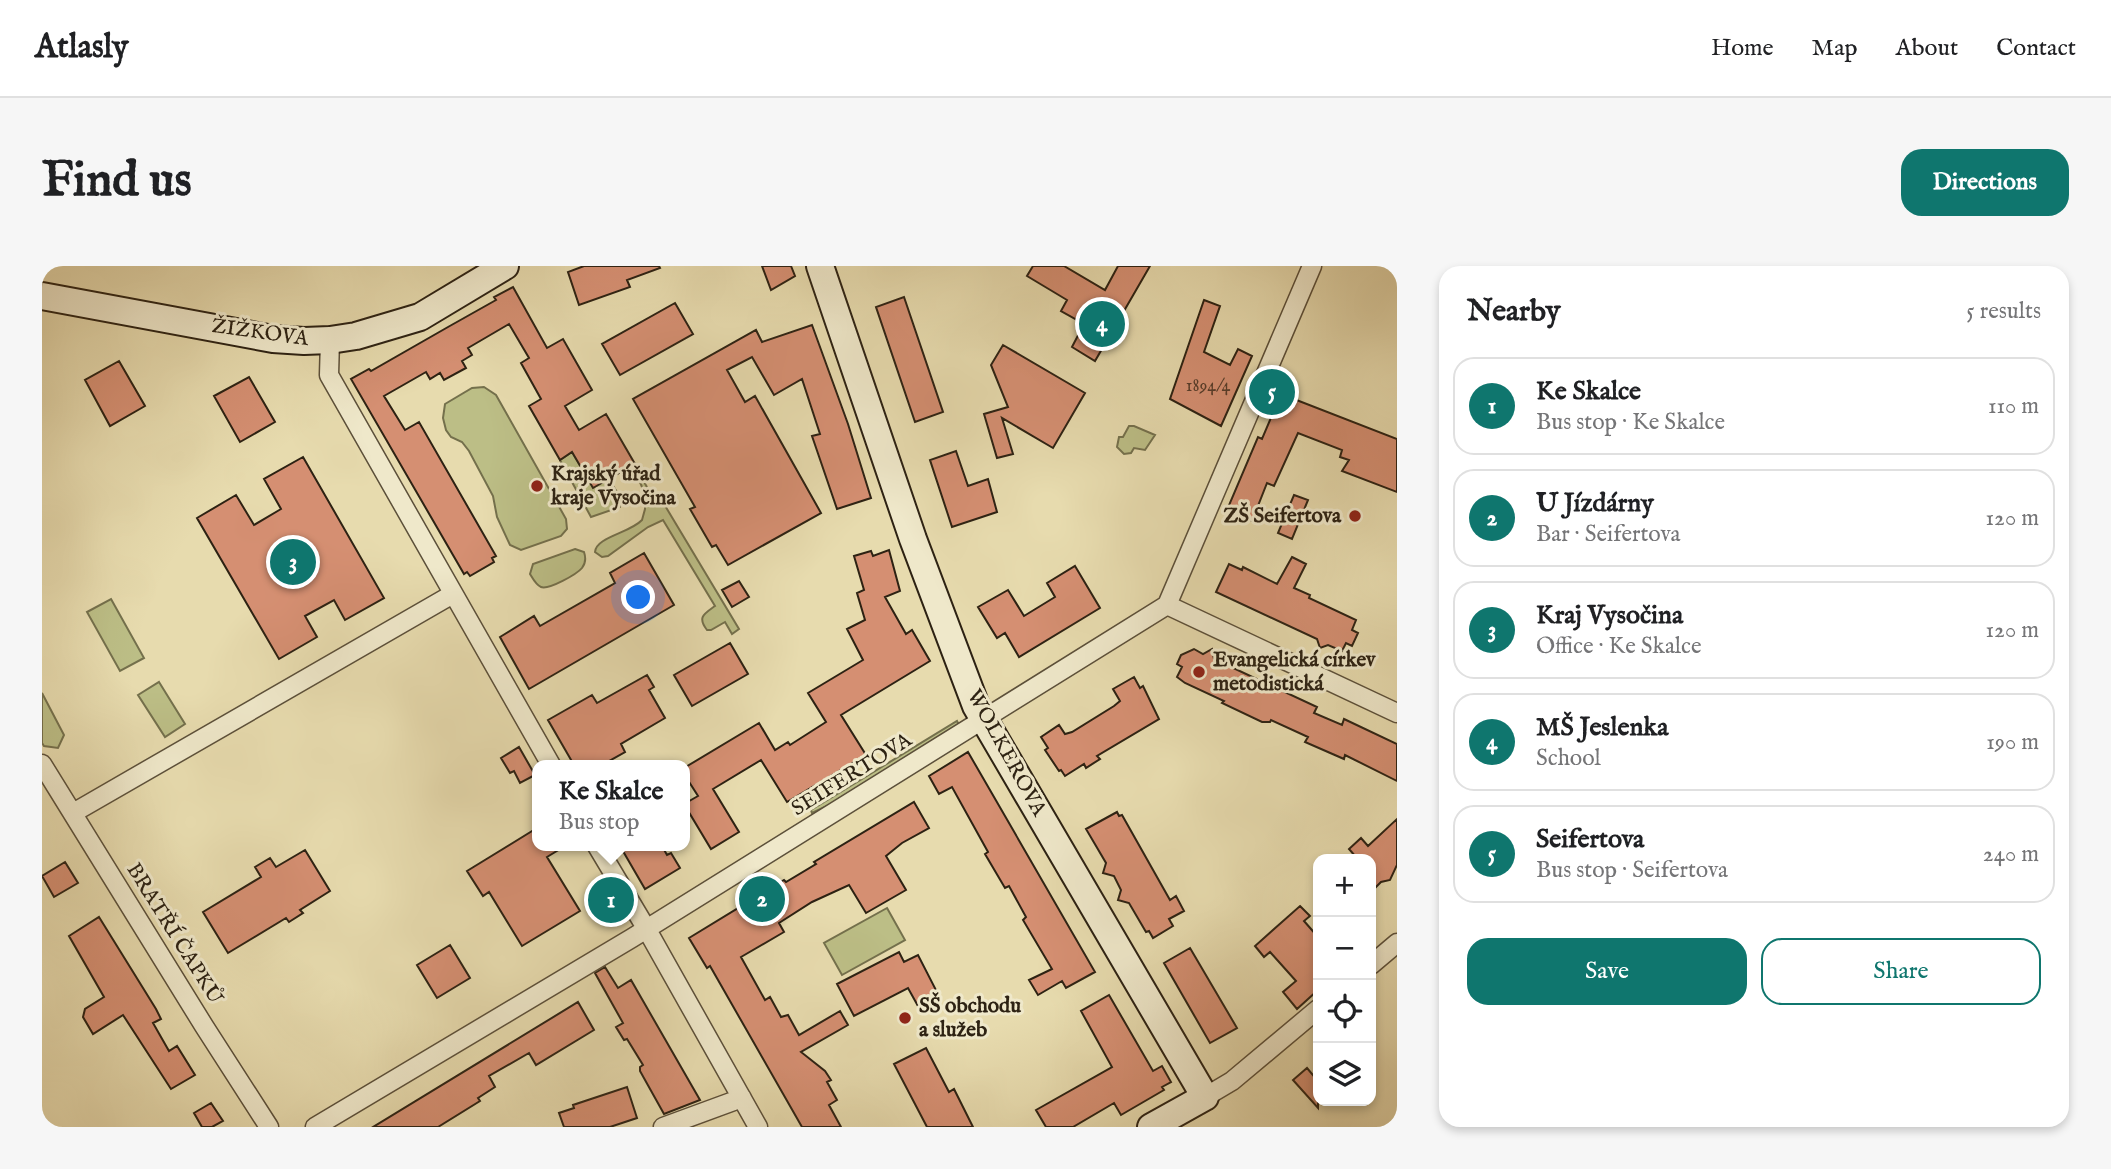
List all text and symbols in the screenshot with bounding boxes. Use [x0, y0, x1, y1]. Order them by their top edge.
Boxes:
text: Atlasly [35, 27, 128, 69]
text: Home [1711, 33, 1774, 64]
text: Map [1812, 33, 1858, 64]
text: About [1896, 33, 1958, 64]
text: Contact [1996, 33, 2076, 64]
button: Directions [1901, 149, 2069, 216]
text: Find us [42, 151, 192, 213]
text: Nearby [1467, 293, 1560, 331]
text: 5 results [1966, 297, 2041, 326]
pin: 4 [1079, 298, 1125, 350]
street label: ŽIŽKOVA [210, 313, 311, 353]
pin: 5 [1249, 366, 1295, 418]
house number: 1894/4 [1186, 375, 1230, 398]
text: Ke Skalce [1536, 375, 1641, 408]
text: 1 [1488, 392, 1496, 421]
text: 110 m [1988, 392, 2039, 421]
text: Bus stop · Ke Skalce [1536, 408, 1725, 437]
place label: Krajský úřad kraje Vysočina [550, 461, 676, 512]
marker: Krajský úřad kraje Vysočina [529, 478, 545, 494]
text: U Jízdárny [1536, 487, 1654, 520]
place label: ZŠ Seifertova [1223, 502, 1342, 530]
text: 2 [1487, 504, 1497, 533]
text: 120 m [1986, 504, 2039, 533]
marker: ZŠ Seifertova [1347, 508, 1363, 524]
text: Bar · Seifertova [1536, 520, 1681, 549]
pin: 3 [270, 536, 316, 588]
your location [621, 580, 655, 614]
text: Kraj Vysočina [1536, 599, 1683, 632]
text: 3 [1488, 616, 1496, 645]
text: 120 m [1986, 616, 2039, 645]
text: Office · Ke Skalce [1536, 632, 1701, 661]
place label: Evangelická církev metodistická [1213, 647, 1376, 698]
marker: Evangelická církev metodistická [1191, 664, 1207, 680]
street label: WOLKEROVA [960, 685, 1052, 822]
text: MŠ Jeslenka [1536, 711, 1668, 744]
street label: SEIFERTOVA [787, 727, 918, 823]
text: 4 [1486, 728, 1498, 757]
text: 190 m [1986, 728, 2039, 757]
text: School [1536, 744, 1601, 773]
popup [532, 760, 690, 851]
text: Ke Skalce [558, 775, 664, 808]
text: Bus stop [558, 808, 640, 837]
text: Seifertova [1536, 823, 1644, 856]
text: 5 [1488, 840, 1496, 869]
text: 240 m [1983, 840, 2039, 869]
map controls [1313, 854, 1376, 1106]
button: + [1313, 854, 1376, 917]
text: Bus stop · Seifertova [1536, 856, 1728, 885]
street label: BRATŘÍ ČAPKŮ [120, 858, 229, 1010]
pin: 2 [739, 873, 785, 925]
pin: 1 [588, 874, 634, 926]
button: − [1313, 917, 1376, 980]
button: Save [1467, 938, 1747, 1005]
button: Share [1761, 938, 2041, 1005]
button: locate [1313, 980, 1376, 1043]
place label: SŠ obchodu a služeb [919, 992, 1021, 1044]
marker: SŠ obchodu a služeb [897, 1010, 913, 1026]
button: layers [1313, 1043, 1376, 1106]

